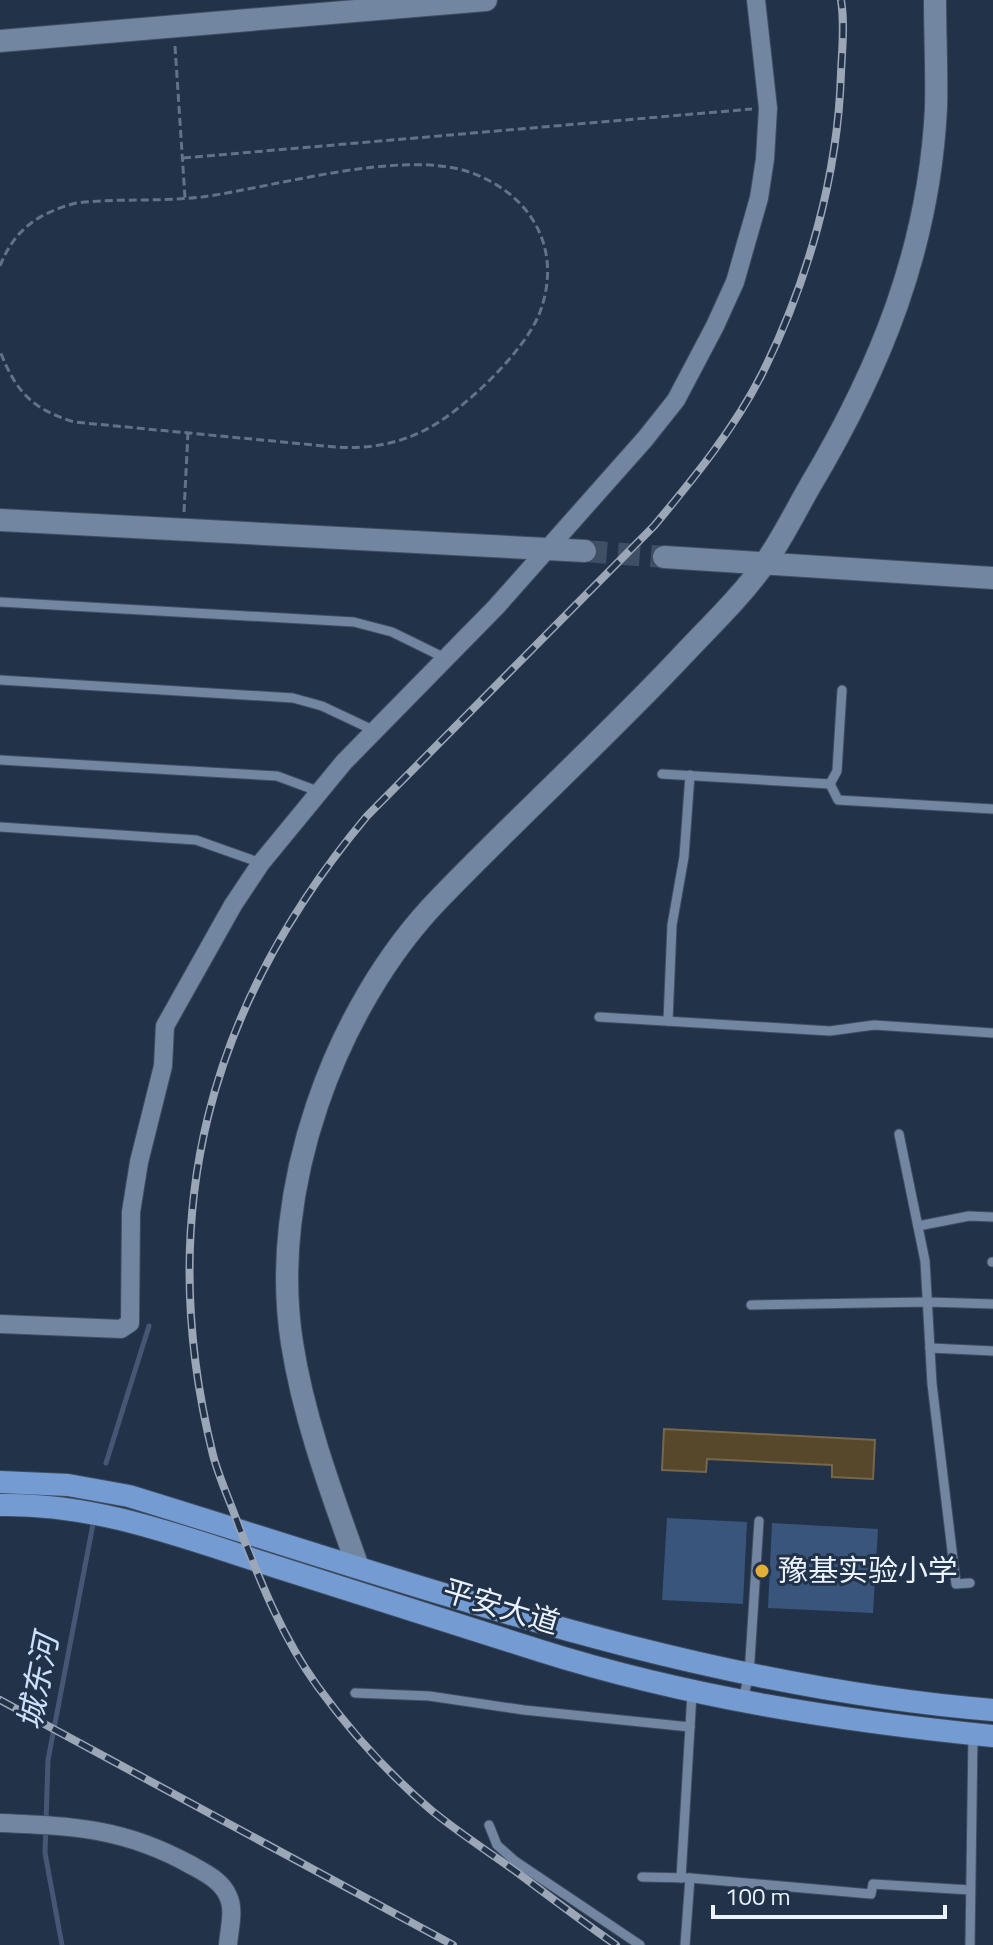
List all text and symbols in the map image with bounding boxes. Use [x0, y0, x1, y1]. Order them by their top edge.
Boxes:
place label: 豫基实验小学 [778, 1547, 958, 1593]
marker: 豫基实验小学 [753, 1562, 771, 1580]
street label: 平安大道 [437, 1567, 565, 1646]
water label: 城东河 [4, 1624, 71, 1734]
scale bar [713, 1869, 945, 1919]
text: 100 m [725, 1878, 791, 1914]

